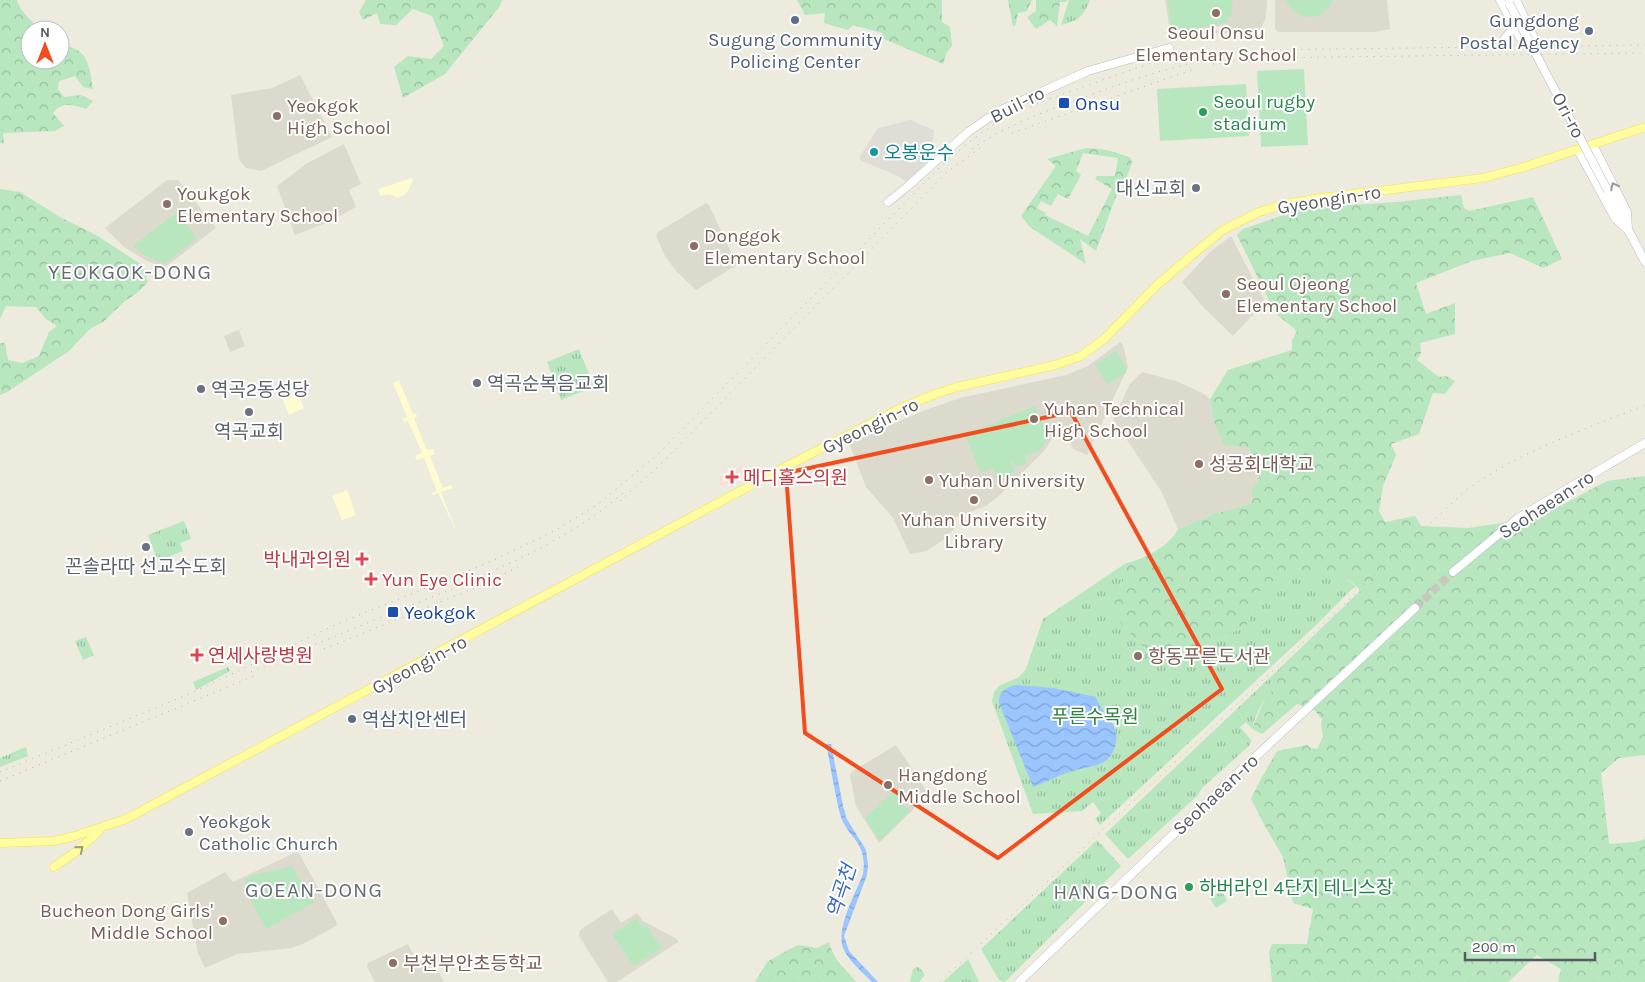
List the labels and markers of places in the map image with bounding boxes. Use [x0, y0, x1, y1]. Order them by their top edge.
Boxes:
marker: Seoul Onsu Elementary School [1210, 7, 1222, 19]
place label: Gungdong Postal Agency [1459, 10, 1579, 54]
marker: Sugung Community Policing Center [789, 14, 801, 26]
place label: Seoul Onsu Elementary School [1135, 22, 1297, 66]
marker: Gungdong Postal Agency [1583, 25, 1595, 37]
place label: Sugung Community Policing Center [708, 29, 882, 73]
place label: Seoul rugby stadium [1213, 91, 1315, 135]
place label: Onsu [1075, 93, 1120, 115]
place label: Yeokgok High School [287, 95, 391, 139]
marker: Onsu [1057, 96, 1071, 110]
marker: Seoul rugby stadium [1197, 106, 1209, 118]
marker: Yeokgok High School [271, 110, 283, 122]
place label: 오봉운수 [884, 142, 954, 164]
marker: 오봉운수 [868, 146, 880, 158]
place label: 대신교회 [1116, 178, 1186, 200]
marker: 대신교회 [1190, 182, 1202, 194]
place label: Youkgok Elementary School [177, 183, 338, 227]
marker: Youkgok Elementary School [161, 198, 173, 210]
place label: Donggok Elementary School [704, 225, 865, 269]
marker: Donggok Elementary School [688, 240, 700, 252]
place label: Seoul Ojeong Elementary School [1236, 273, 1397, 317]
marker: Seoul Ojeong Elementary School [1220, 288, 1232, 300]
place label: 역곡순복음교회 [487, 373, 609, 395]
marker: 역곡순복음교회 [471, 377, 483, 389]
place label: 역곡2동성당 [211, 379, 309, 401]
marker: 역곡2동성당 [195, 383, 207, 395]
place label: Yuhan Technical High School [1044, 398, 1184, 442]
marker: 역곡교회 [243, 406, 255, 418]
marker: Yuhan Technical High School [1028, 413, 1040, 425]
place label: 역곡교회 [214, 421, 284, 443]
place label: 성공회대학교 [1209, 454, 1314, 476]
marker: 성공회대학교 [1193, 458, 1205, 470]
place label: 메디홀스의원 [743, 467, 848, 489]
marker: 메디홀스의원 [725, 470, 739, 484]
place label: Yuhan University [939, 470, 1085, 492]
marker: Yuhan University [923, 474, 935, 486]
marker: Yuhan University Library [968, 494, 980, 506]
place label: Yuhan University Library [901, 509, 1047, 553]
marker: 꼰솔라따 선교수도회 [140, 541, 152, 553]
place label: 박내과의원 [264, 549, 351, 571]
marker: 박내과의원 [355, 552, 369, 566]
place label: 꼰솔라따 선교수도회 [65, 556, 227, 578]
place label: Yun Eye Clinic [382, 569, 502, 591]
marker: Yun Eye Clinic [364, 572, 378, 586]
place label: Yeokgok [404, 602, 476, 624]
marker: Yeokgok [386, 605, 400, 619]
place label: 연세사랑병원 [208, 645, 313, 667]
place label: 항동푸른도서관 [1148, 646, 1270, 668]
marker: 연세사랑병원 [190, 648, 204, 662]
marker: 항동푸른도서관 [1132, 650, 1144, 662]
place label: 역삼치안센터 [362, 709, 467, 731]
marker: 역삼치안센터 [346, 713, 358, 725]
place label: Hangdong Middle School [898, 764, 1021, 808]
marker: Hangdong Middle School [882, 779, 894, 791]
place label: Yeokgok Catholic Church [199, 811, 338, 855]
marker: Yeokgok Catholic Church [183, 826, 195, 838]
place label: 하버라인 4단지 테니스장 [1199, 877, 1393, 899]
marker: 하버라인 4단지 테니스장 [1183, 881, 1195, 893]
place label: Bucheon Dong Girls' Middle School [40, 900, 213, 944]
marker: Bucheon Dong Girls' Middle School [217, 915, 229, 927]
place label: 부천부안초등학교 [403, 953, 543, 975]
marker: 부천부안초등학교 [387, 957, 399, 969]

